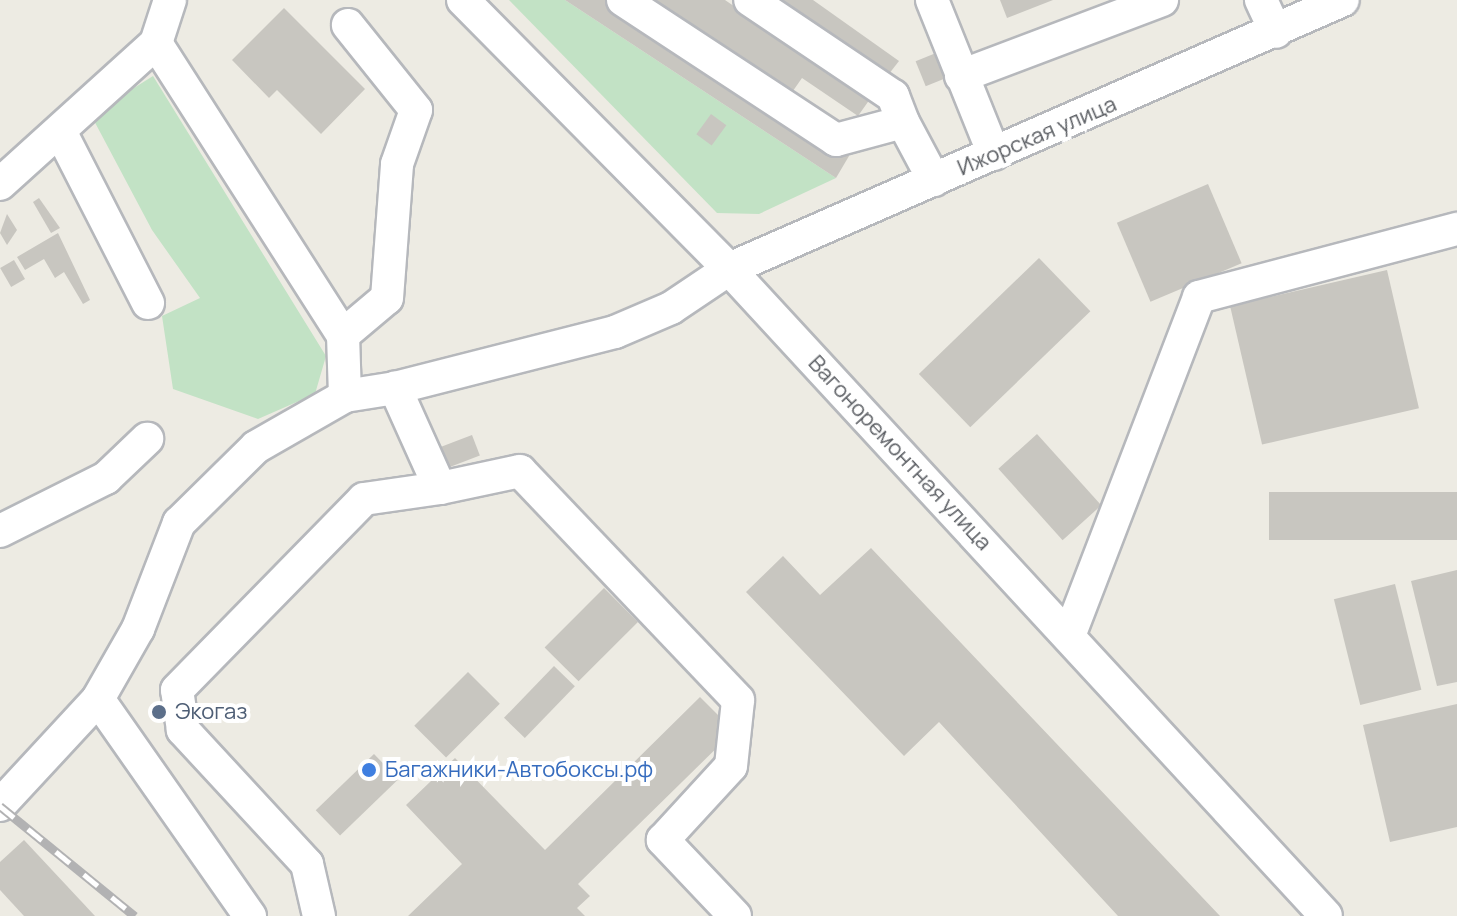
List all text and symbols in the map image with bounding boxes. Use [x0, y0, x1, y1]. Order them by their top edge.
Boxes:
street label: Ижорская улица [954, 91, 1120, 181]
street label: Вагоноремонтная улица [803, 350, 997, 556]
place label: Экогаз [175, 699, 247, 725]
marker: Экогаз [150, 703, 168, 721]
place label: Багажники-Автобоксы.рф [385, 757, 653, 783]
marker: Багажники-Автобоксы.рф [360, 761, 378, 779]

